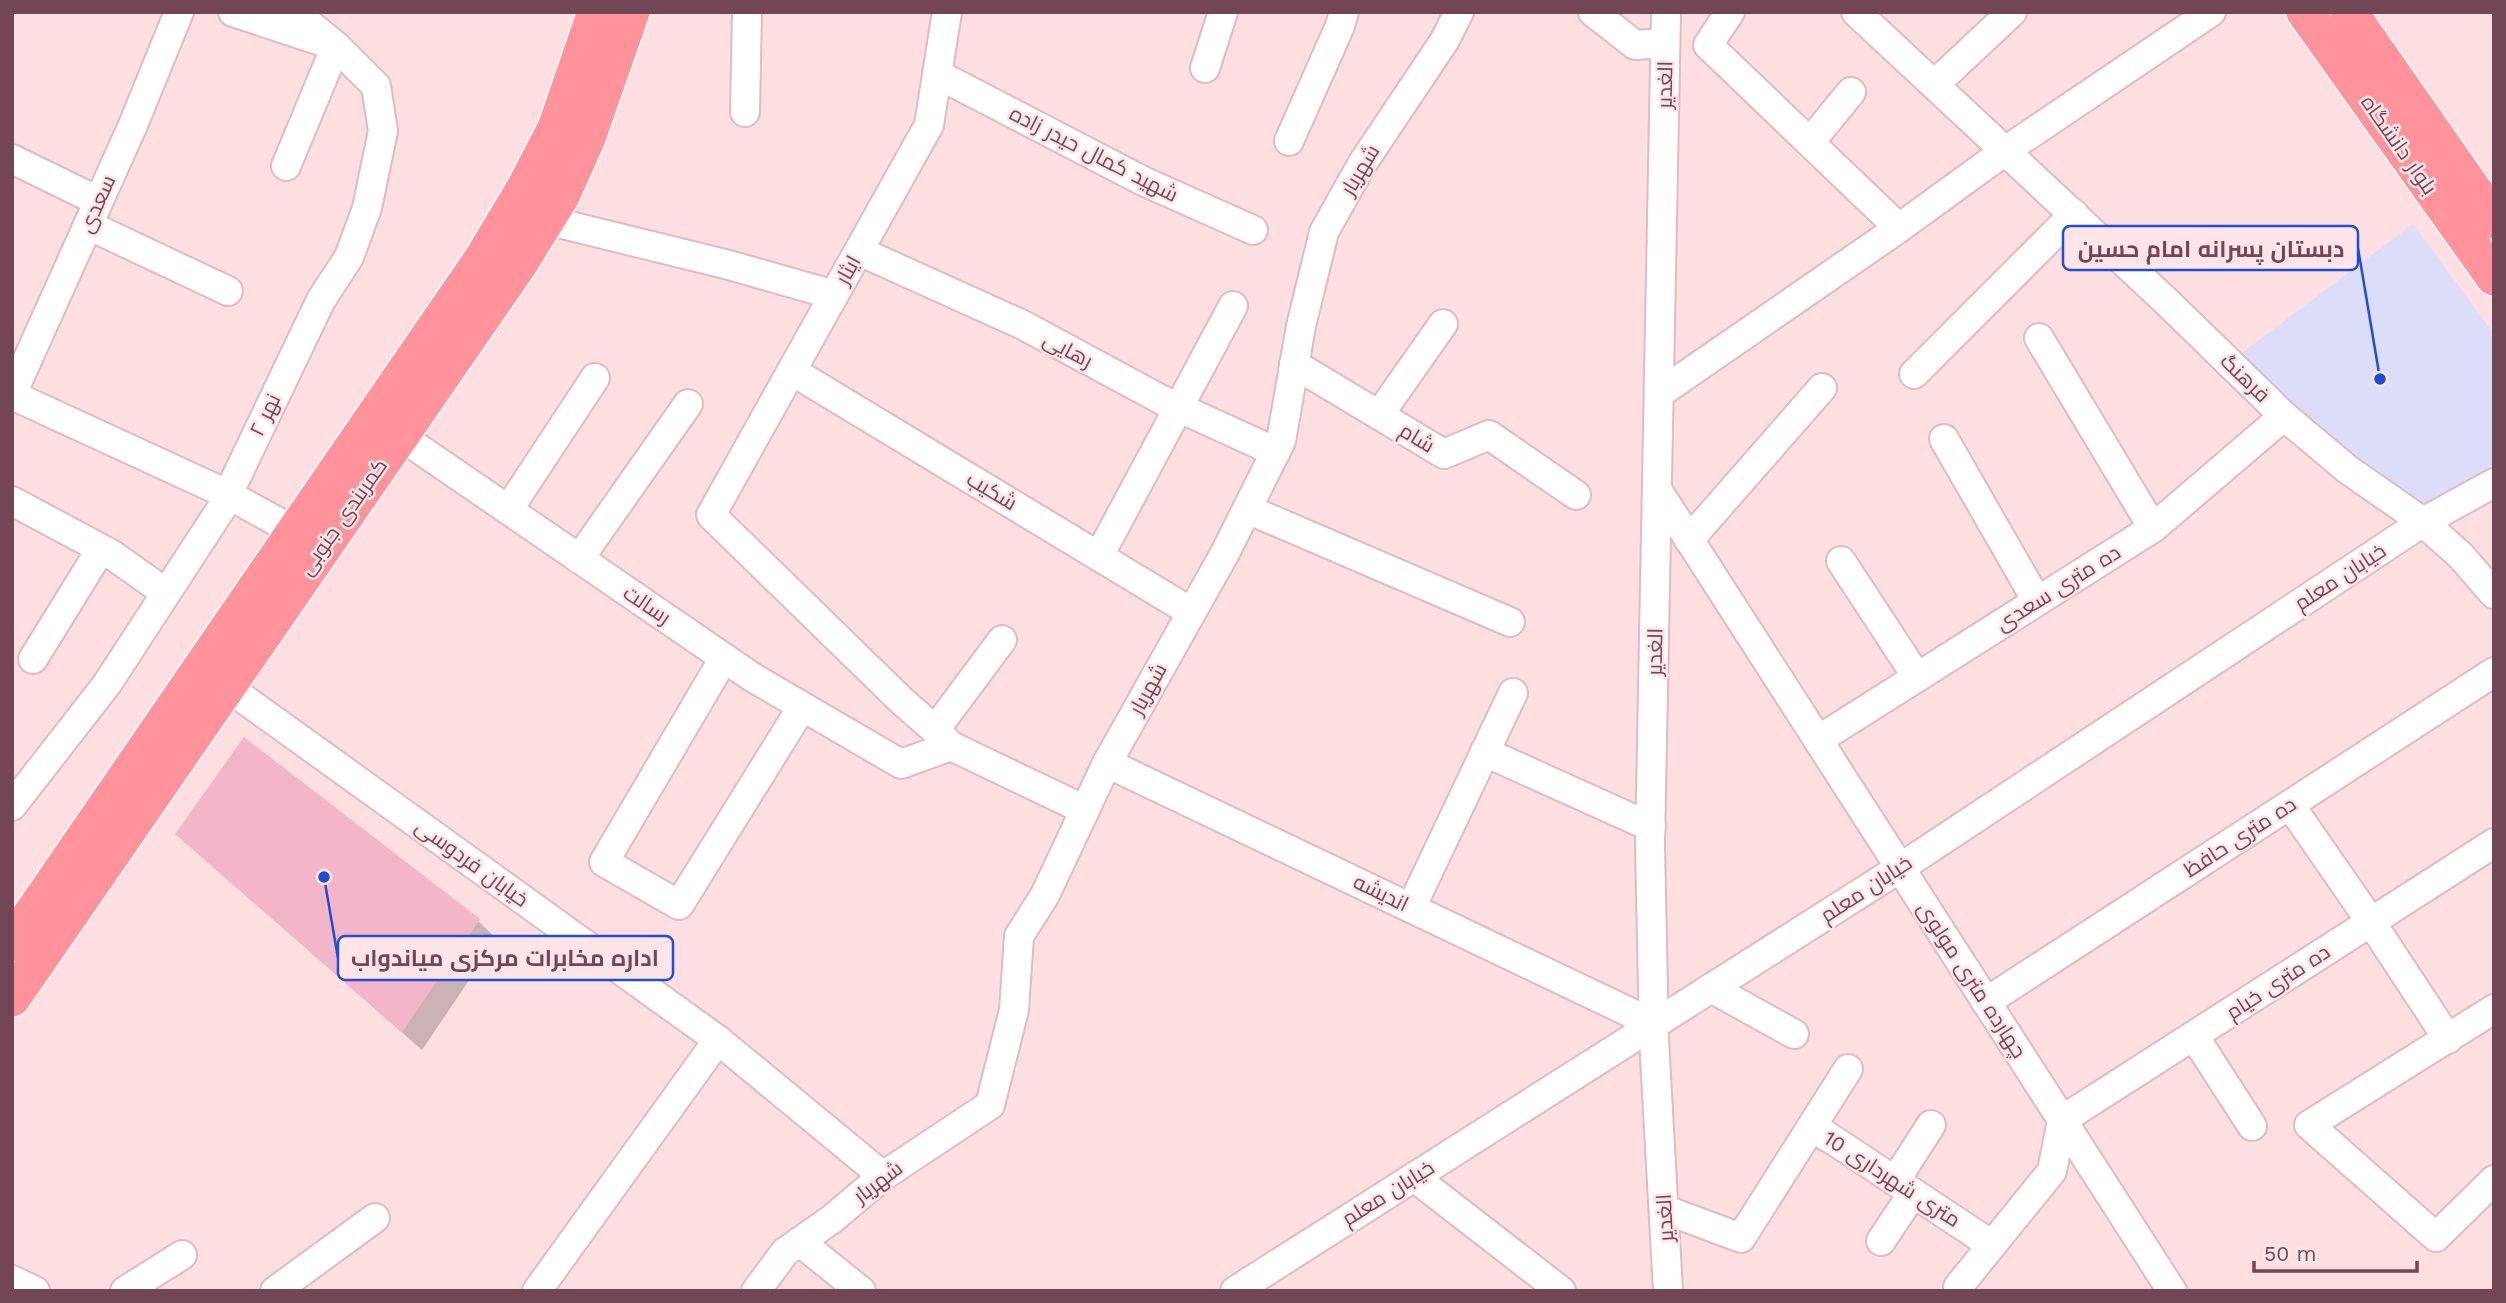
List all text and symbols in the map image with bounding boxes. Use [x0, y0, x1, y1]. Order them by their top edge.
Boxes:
street label: الغدیر [1652, 61, 1677, 110]
street label: بلوار دانشگاه [2356, 90, 2443, 199]
street label: شهید کمال حیدر زاده [1005, 100, 1183, 208]
street label: شهریار [1334, 140, 1385, 201]
street label: سعدی [73, 171, 121, 237]
callout: دبستان پسرانه امام حسین [2063, 226, 2358, 270]
text: دبستان پسرانه امام حسین [2078, 236, 2344, 265]
street label: ایثار [829, 251, 866, 289]
street label: رهایی [1039, 326, 1097, 374]
street label: فرهنگ [2215, 348, 2275, 407]
street label: نهر ۲ [244, 390, 286, 440]
street label: شام [1394, 417, 1439, 459]
street label: کمربندی جنوبی [293, 454, 393, 580]
street label: شکیب [962, 466, 1022, 515]
street label: خیابان معلم [2289, 538, 2391, 617]
street label: ده متری سعدی [1991, 539, 2125, 637]
street label: رسالت [619, 580, 676, 629]
street label: الغدیر [1642, 628, 1667, 677]
street label: شهریار [1123, 659, 1173, 720]
street label: ده متری حافظ [2179, 791, 2301, 883]
street label: خیابان فردوسی [410, 813, 534, 913]
street label: خیابان معلم [1815, 850, 1917, 929]
street label: اندیشه [1350, 869, 1413, 917]
street label: چهارده متری مولوی [1911, 897, 2032, 1064]
callout: اداره مخابرات مرکزی میاندواب [338, 936, 673, 980]
street label: ده متری خیام [2221, 939, 2335, 1026]
text: اداره مخابرات مرکزی میاندواب [351, 945, 659, 972]
street label: 10 متری شهرداری [1819, 1125, 1965, 1233]
street label: خیابان معلم [1337, 1154, 1440, 1232]
street label: شهریار [847, 1155, 908, 1209]
street label: الغدیر [1651, 1193, 1678, 1244]
scale bar [2254, 1230, 2417, 1274]
text: 50 m [2264, 1241, 2316, 1266]

